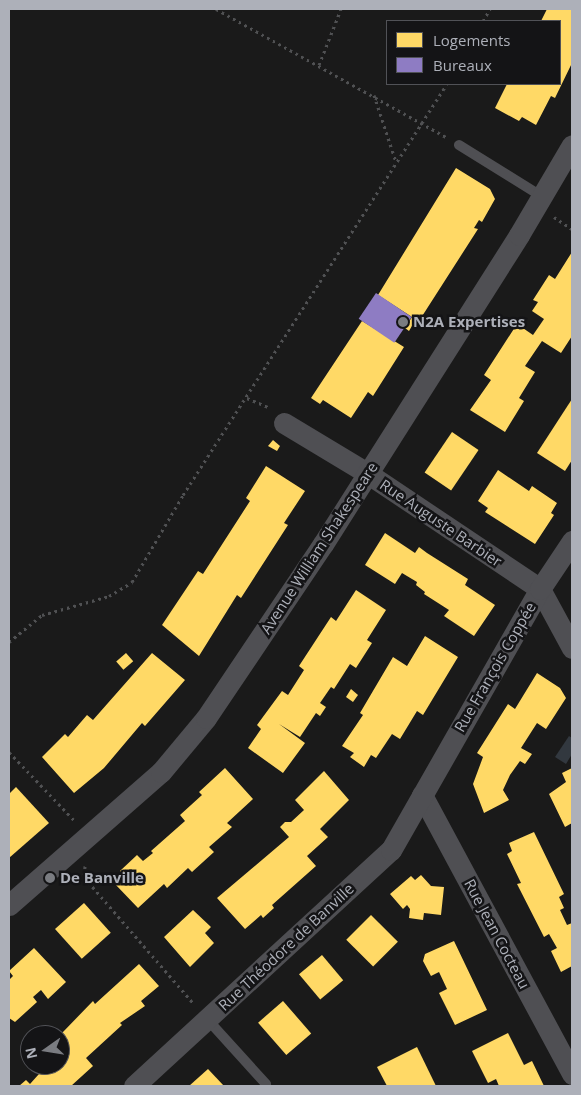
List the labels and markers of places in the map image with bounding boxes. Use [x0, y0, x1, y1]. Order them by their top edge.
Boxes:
place label: N2A Expertises [413, 313, 525, 331]
marker: N2A Expertises [397, 316, 409, 328]
place label: De Banville [60, 869, 144, 887]
marker: De Banville [44, 872, 56, 884]

